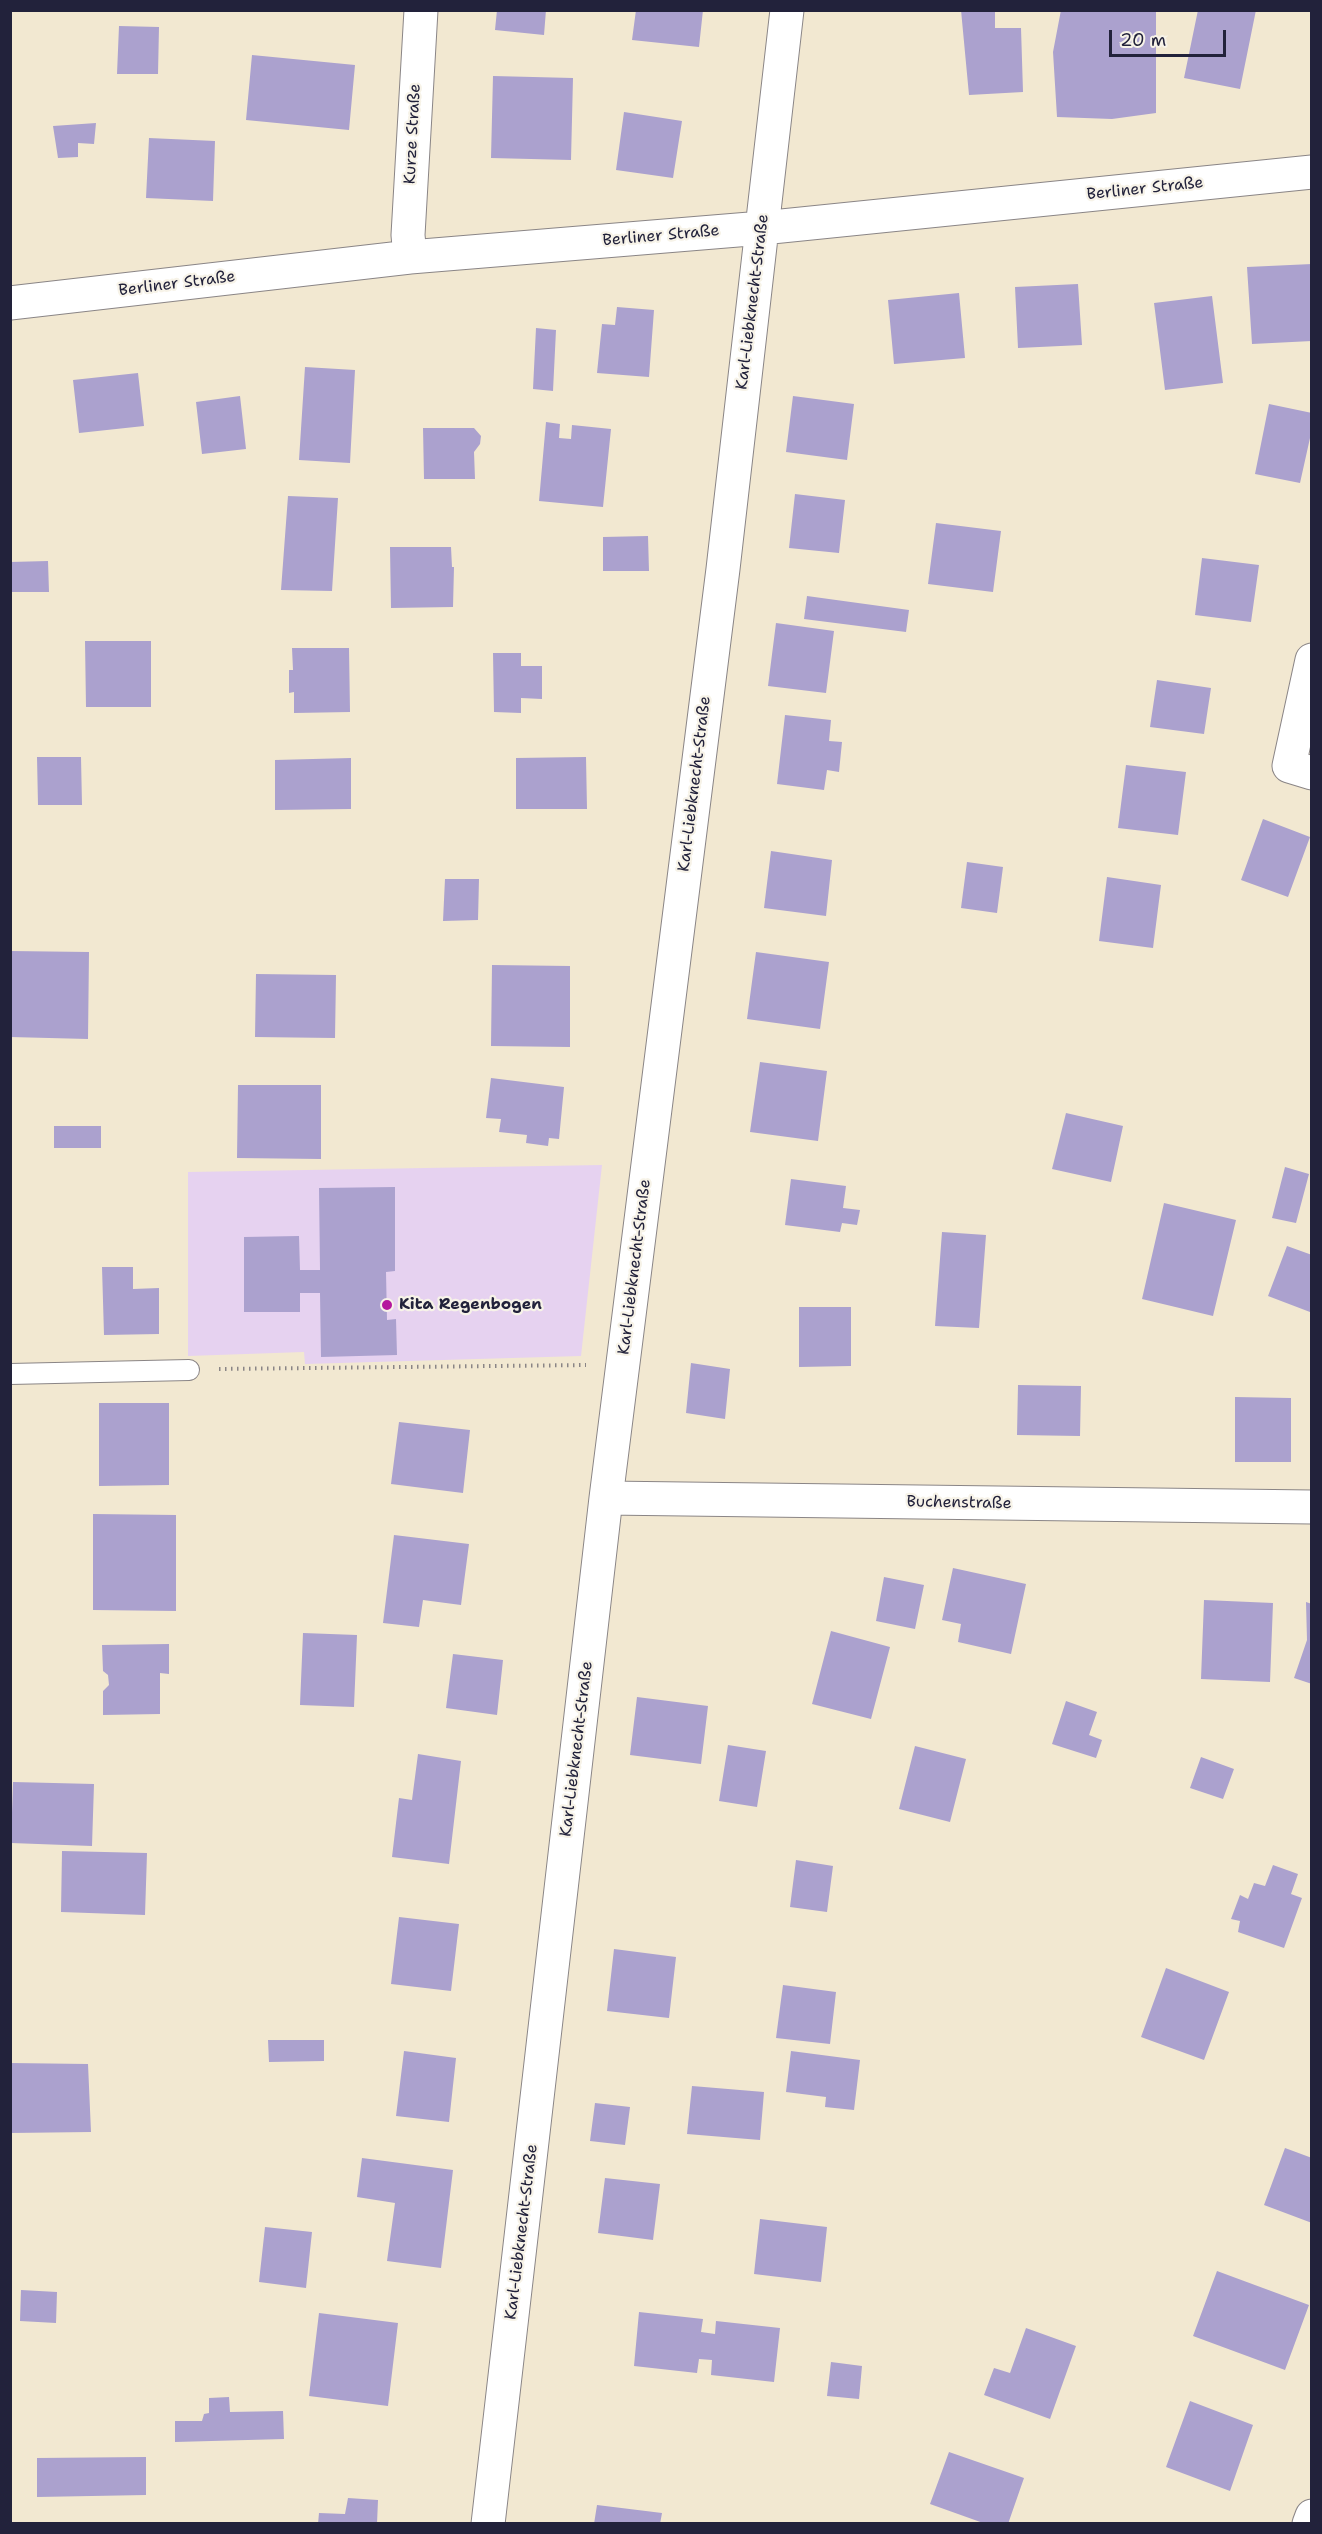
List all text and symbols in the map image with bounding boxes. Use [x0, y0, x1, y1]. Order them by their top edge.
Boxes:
scale bar [1112, 18, 1229, 56]
text: 20 m [1120, 28, 1166, 52]
street label: Kurze Straße [401, 83, 425, 185]
street label: Berliner Straße [1086, 173, 1204, 205]
street label: Karl-Liebknecht-Straße [733, 213, 773, 391]
street label: Berliner Straße [602, 221, 720, 251]
street label: Berliner Straße [118, 267, 236, 301]
street label: Karl-Liebknecht-Straße [675, 695, 715, 873]
street label: Karl-Liebknecht-Straße [615, 1178, 655, 1356]
place label: Kita Regenbogen [399, 1295, 542, 1315]
marker: Kita Regenbogen [380, 1298, 394, 1312]
street label: Buchenstraße [906, 1492, 1012, 1514]
street label: Karl-Liebknecht-Straße [557, 1660, 597, 1838]
street label: Karl-Liebknecht-Straße [502, 2143, 542, 2321]

